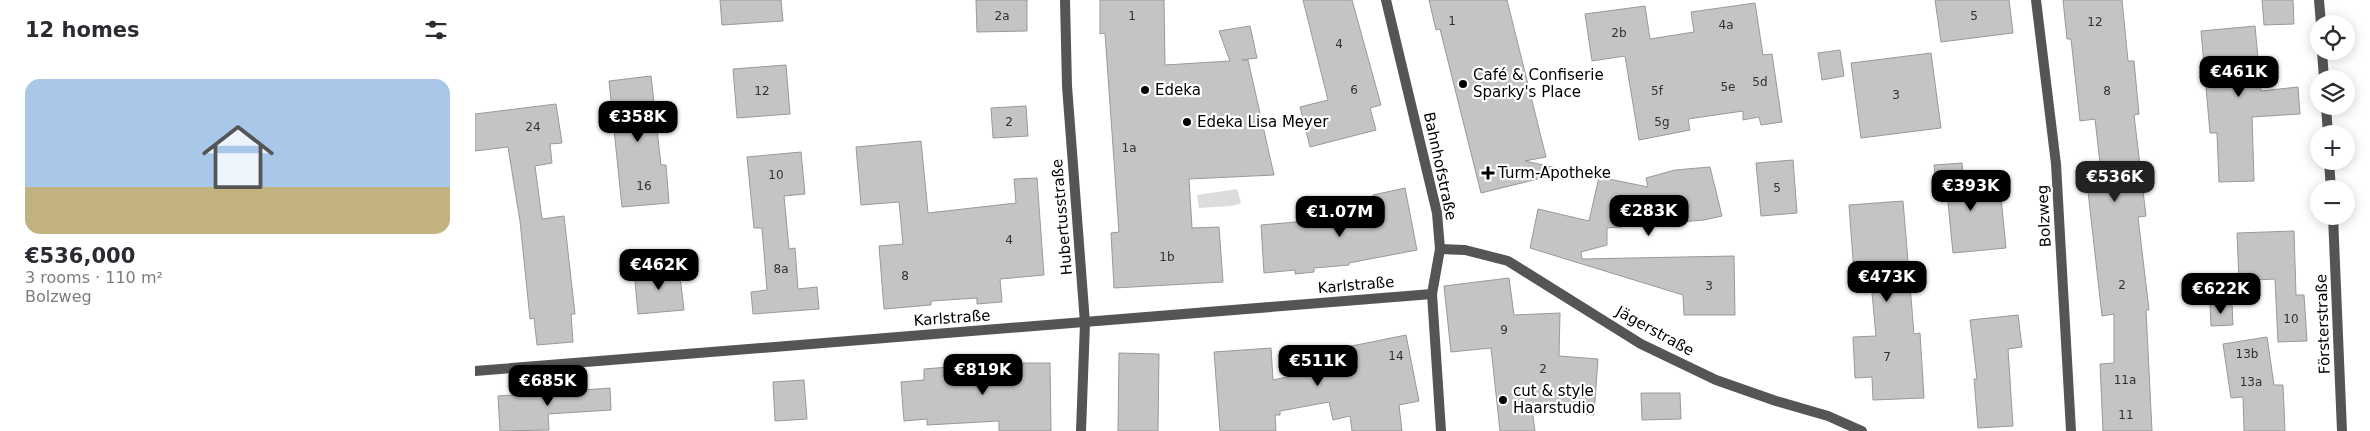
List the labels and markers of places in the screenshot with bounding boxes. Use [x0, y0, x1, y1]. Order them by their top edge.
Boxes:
pin: €461K [2204, 56, 2274, 98]
place label: Café & Confiserie Sparky's Place [1473, 66, 1604, 101]
marker: Café & Confiserie Sparky's Place [1457, 78, 1469, 90]
place label: Edeka [1155, 81, 1201, 99]
marker: Edeka [1139, 84, 1151, 96]
pin: €358K [603, 100, 673, 143]
place label: Edeka Lisa Meyer [1197, 113, 1329, 131]
marker: Edeka Lisa Meyer [1181, 116, 1193, 128]
pin: €536K [2080, 160, 2150, 203]
place label: Turm-Apotheke [1497, 164, 1611, 182]
marker: Turm-Apotheke [1482, 167, 1494, 179]
pin: €393K [1936, 170, 2006, 212]
pin: €283K [1614, 194, 1684, 237]
pin: €1.07M [1299, 196, 1381, 238]
pin: €462K [624, 248, 694, 291]
pin: €473K [1852, 260, 1922, 303]
pin: €622K [2186, 272, 2256, 315]
pin: €511K [1283, 344, 1353, 387]
pin: €819K [948, 354, 1018, 396]
pin: €685K [513, 364, 583, 407]
place label: cut & style Haarstudio [1513, 382, 1595, 417]
marker: cut & style Haarstudio [1497, 394, 1509, 406]

